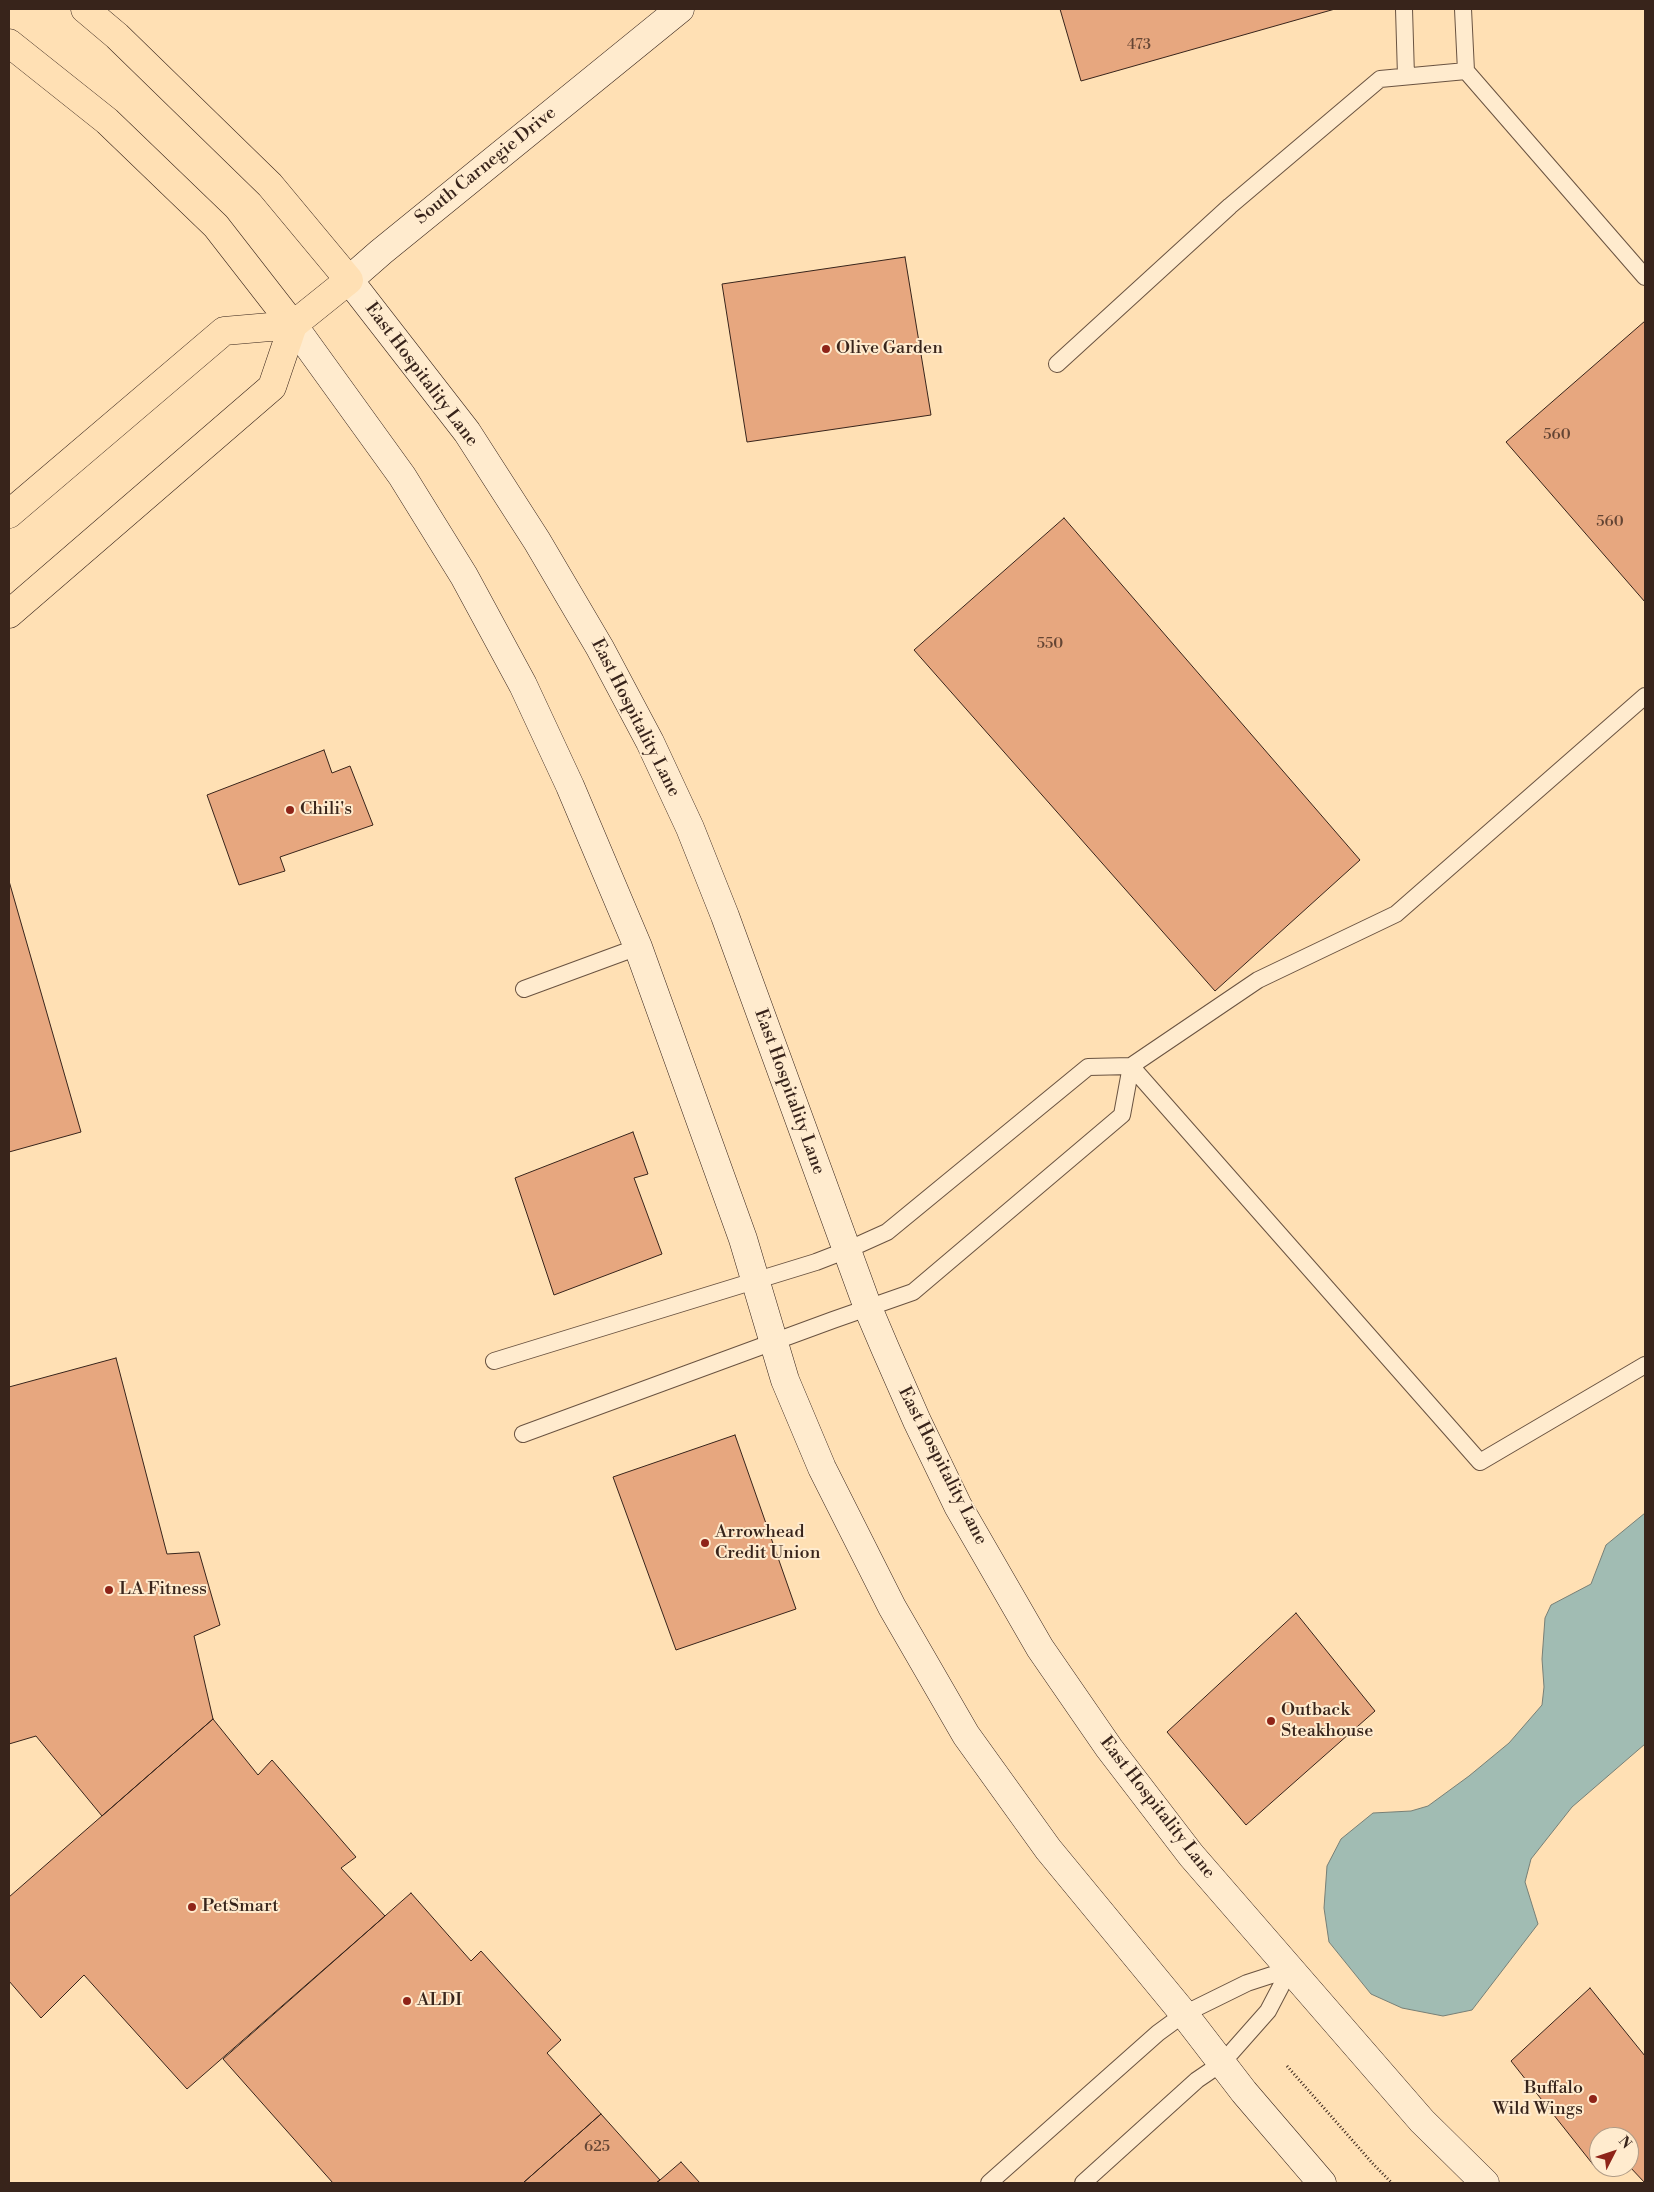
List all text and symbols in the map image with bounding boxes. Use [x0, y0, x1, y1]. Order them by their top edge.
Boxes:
house number: 473 [1127, 36, 1151, 54]
street label: South Carnegie Drive [411, 103, 561, 229]
street label: East Hospitality Lane [360, 299, 482, 451]
place label: Olive Garden [836, 338, 943, 360]
marker: Olive Garden [820, 343, 832, 355]
house number: 560 [1543, 426, 1571, 444]
house number: 560 [1596, 513, 1624, 531]
street label: East Hospitality Lane [586, 635, 684, 801]
house number: 550 [1037, 635, 1063, 653]
place label: Chili's [300, 799, 352, 821]
marker: Chili's [284, 804, 296, 816]
street label: East Hospitality Lane [749, 1006, 829, 1178]
street label: East Hospitality Lane [893, 1383, 991, 1549]
place label: Arrowhead Credit Union [715, 1522, 820, 1565]
marker: Arrowhead Credit Union [699, 1537, 711, 1549]
place label: LA Fitness [119, 1579, 207, 1601]
marker: LA Fitness [103, 1584, 115, 1596]
place label: Outback Steakhouse [1281, 1700, 1373, 1742]
marker: Outback Steakhouse [1265, 1715, 1277, 1727]
street label: East Hospitality Lane [1095, 1733, 1219, 1883]
place label: PetSmart [202, 1896, 279, 1918]
marker: PetSmart [186, 1901, 198, 1913]
place label: ALDI [417, 1990, 462, 2012]
marker: ALDI [401, 1995, 413, 2007]
place label: Buffalo Wild Wings [1493, 2078, 1583, 2120]
marker: Buffalo Wild Wings [1587, 2093, 1599, 2105]
north arrow [1589, 2127, 1639, 2177]
text: N [1614, 2133, 1635, 2153]
house number: 625 [584, 2138, 610, 2156]

